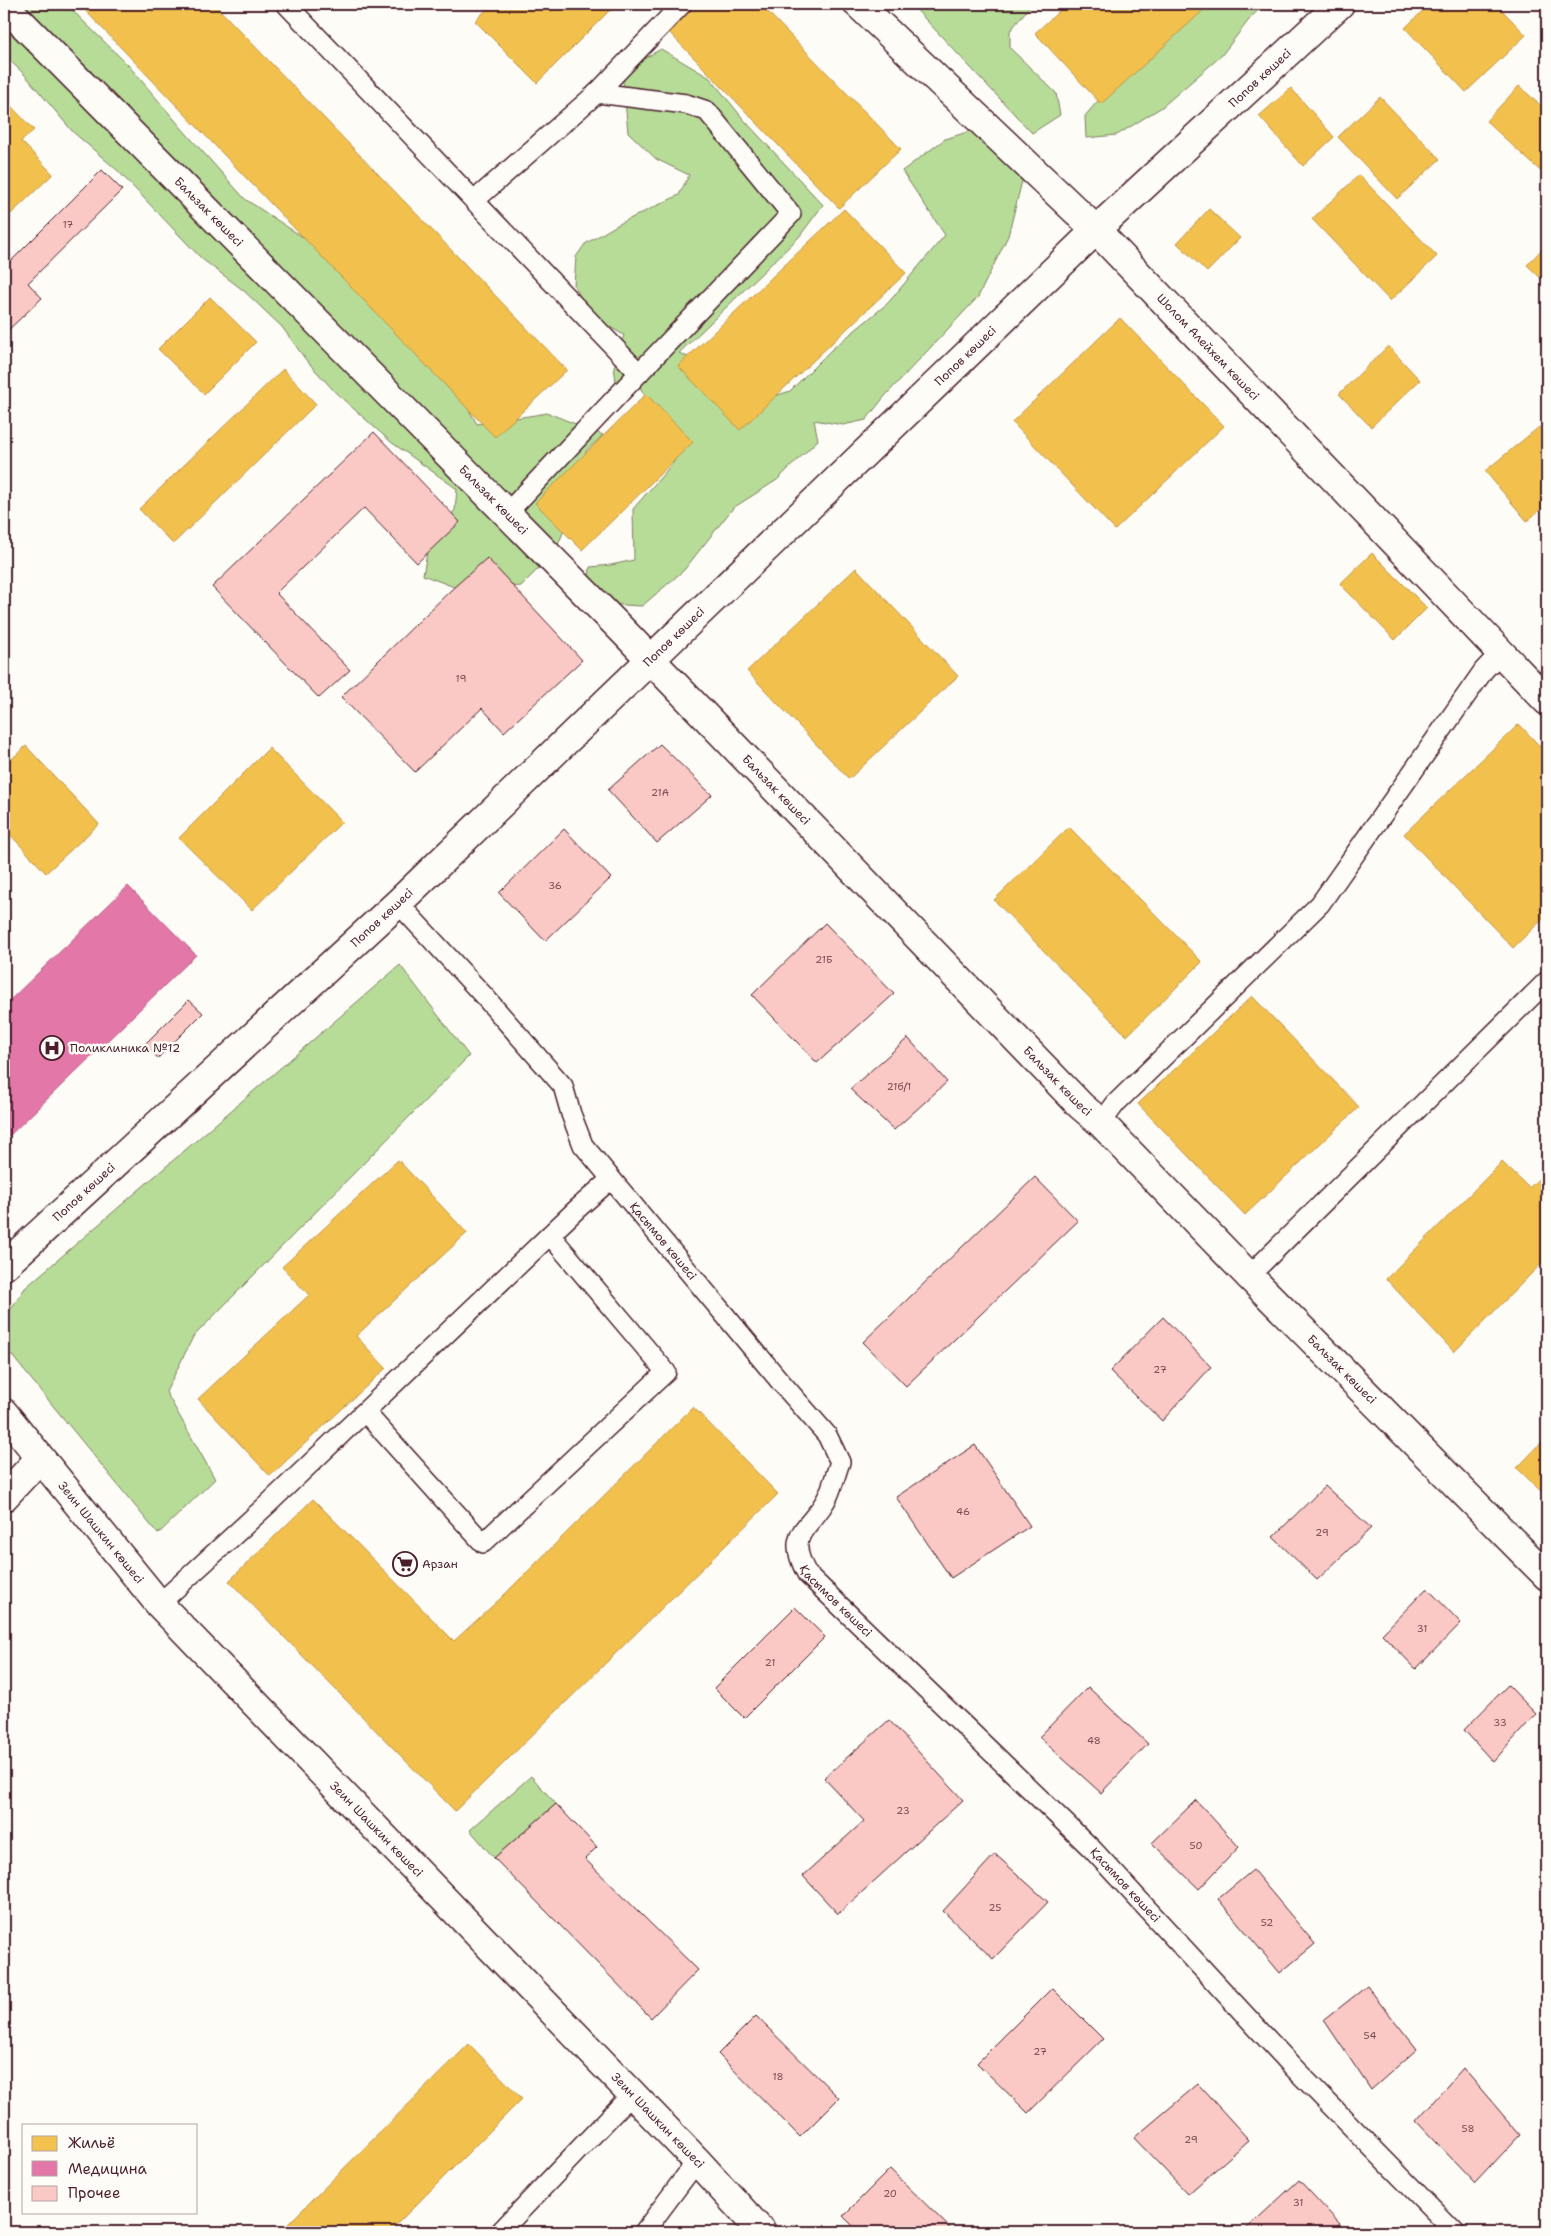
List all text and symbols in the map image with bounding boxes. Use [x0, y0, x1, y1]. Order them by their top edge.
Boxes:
street label: Попов көшесі [1225, 45, 1295, 111]
street label: Бальзак көшесі [171, 174, 247, 250]
house number: 17 [63, 218, 73, 231]
street label: Шолом Алейхем көшесі [1153, 290, 1263, 404]
street label: Попов көшесі [931, 322, 1000, 389]
street label: Бальзак көшесі [455, 462, 531, 538]
street label: Попов көшесі [640, 604, 708, 670]
house number: 19 [456, 672, 466, 685]
street label: Бальзак көшесі [739, 751, 814, 828]
house number: 21А [651, 786, 669, 799]
house number: 36 [548, 879, 562, 892]
street label: Попов көшесі [347, 885, 417, 951]
house number: 21Б [815, 953, 833, 966]
hospital icon: Поликлиника №12 [39, 1035, 65, 1061]
place label: Поликлиника №12 [70, 1040, 180, 1056]
street label: Бальзак көшесі [1020, 1043, 1095, 1120]
house number: 21б/1 [887, 1080, 911, 1093]
street label: Попов көшесі [49, 1159, 119, 1225]
street label: Қасымов көшесі [626, 1199, 700, 1283]
street label: Бальзак көшесі [1304, 1331, 1380, 1408]
house number: 27 [1153, 1363, 1167, 1376]
street label: Зеин Шашкин көшесі [55, 1478, 147, 1587]
house number: 46 [956, 1505, 970, 1518]
house number: 29 [1315, 1526, 1329, 1539]
supermarket icon: Арзан [392, 1551, 418, 1577]
place label: Арзан [422, 1556, 458, 1572]
street label: Қасымов көшесі [796, 1562, 876, 1640]
house number: 31 [1417, 1622, 1427, 1635]
house number: 21 [765, 1656, 775, 1669]
house number: 33 [1493, 1716, 1507, 1729]
house number: 48 [1087, 1734, 1101, 1747]
street label: Зеин Шашкин көшесі [326, 1778, 426, 1880]
house number: 23 [896, 1804, 910, 1817]
house number: 50 [1189, 1839, 1203, 1852]
street label: Қасымов көшесі [1087, 1844, 1164, 1926]
house number: 25 [989, 1901, 1001, 1914]
house number: 52 [1261, 1916, 1273, 1929]
house number: 54 [1364, 2029, 1376, 2042]
house number: 27 [1033, 2045, 1047, 2058]
street label: Зеин Шашкин көшесі [608, 2069, 708, 2172]
house number: 18 [772, 2070, 784, 2083]
house number: 58 [1462, 2122, 1474, 2135]
legend [22, 2124, 198, 2214]
text: Жильё [68, 2133, 115, 2153]
house number: 29 [1184, 2133, 1198, 2146]
text: Медицина [68, 2159, 148, 2179]
text: Прочее [68, 2183, 120, 2203]
house number: 20 [883, 2187, 897, 2200]
house number: 31 [1293, 2196, 1303, 2209]

